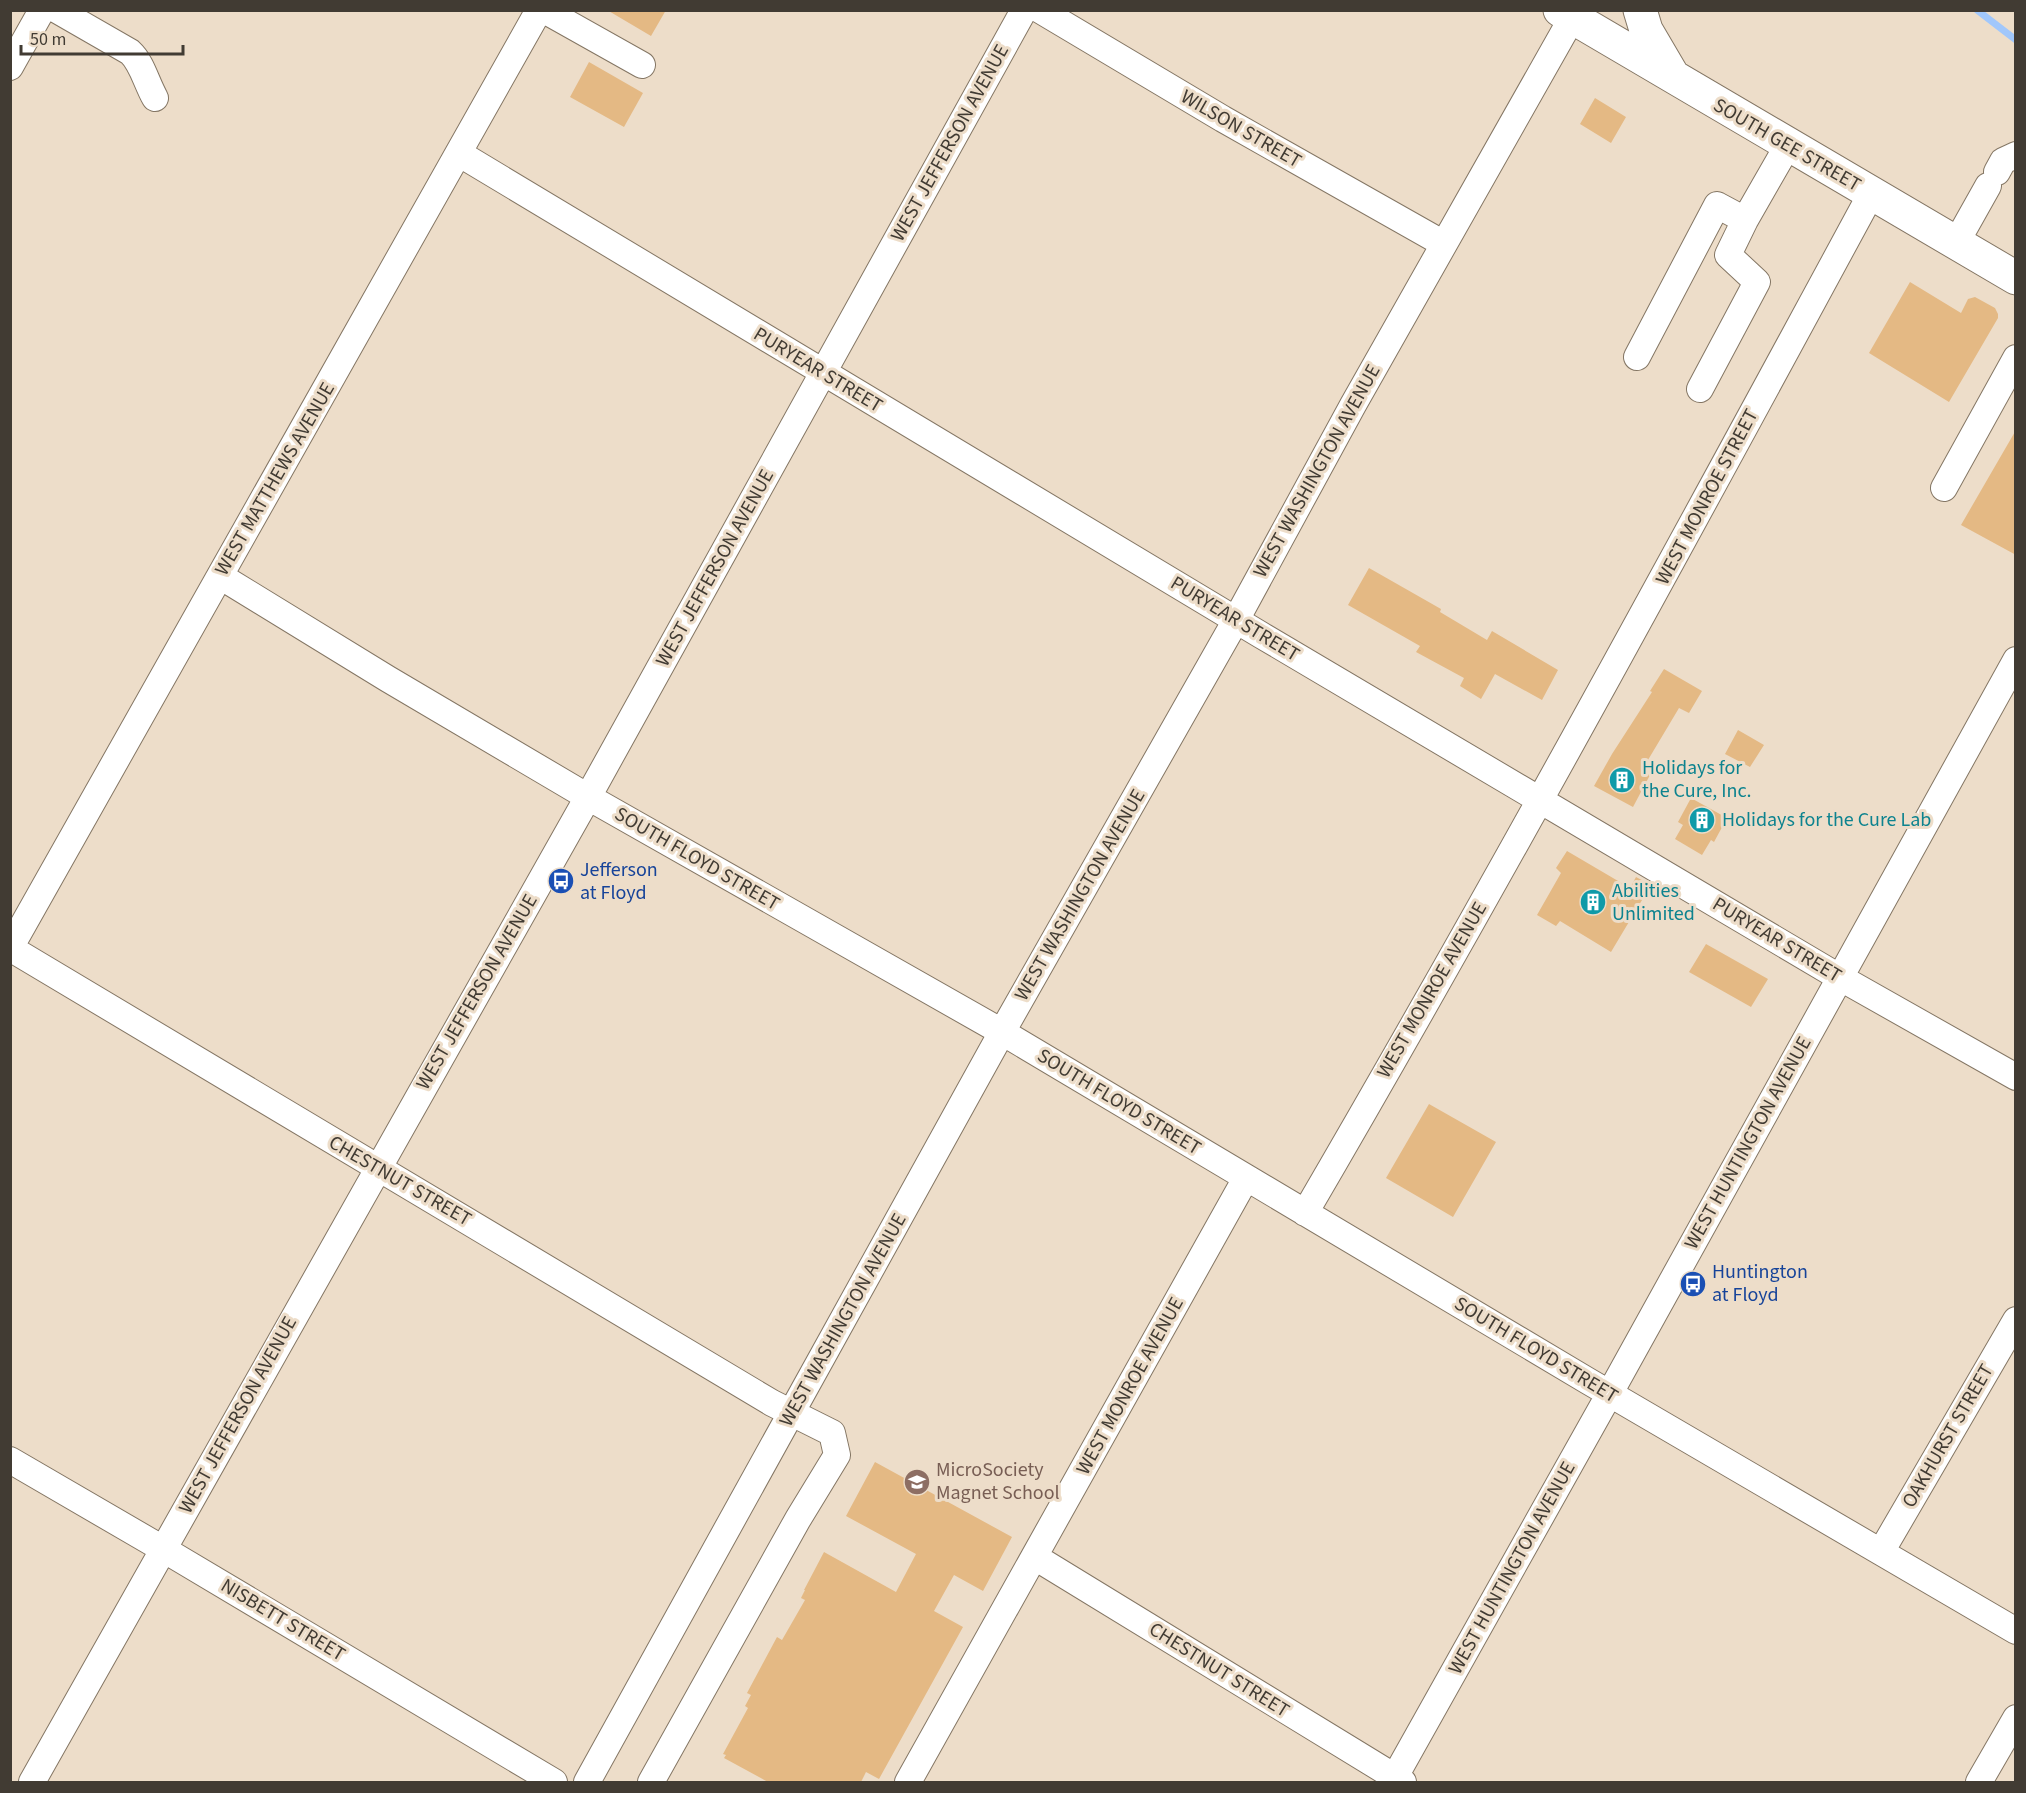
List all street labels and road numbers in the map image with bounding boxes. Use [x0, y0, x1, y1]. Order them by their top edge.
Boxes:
street label: WEST JEFFERSON AVENUE [884, 39, 1016, 247]
street label: WILSON STREET [1175, 83, 1307, 175]
street label: SOUTH GEE STREET [1708, 91, 1866, 199]
street label: PURYEAR STREET [748, 320, 888, 420]
street label: WEST WASHINGTON AVENUE [1247, 359, 1387, 583]
street label: WEST MATTHEWS AVENUE [208, 377, 342, 581]
street label: WEST MONROE STREET [1649, 404, 1765, 590]
street label: WEST JEFFERSON AVENUE [649, 464, 781, 672]
street label: PURYEAR STREET [1165, 569, 1305, 669]
street label: WEST WASHINGTON AVENUE [1008, 784, 1152, 1006]
street label: SOUTH FLOYD STREET [609, 800, 785, 918]
street label: WEST JEFFERSON AVENUE [410, 889, 544, 1095]
street label: PURYEAR STREET [1707, 890, 1847, 990]
street label: WEST MONROE AVENUE [1370, 897, 1494, 1083]
street label: WEST HUNTINGTON AVENUE [1678, 1032, 1818, 1254]
street label: SOUTH FLOYD STREET [1032, 1042, 1206, 1162]
street label: CHESTNUT STREET [323, 1129, 477, 1233]
street label: WEST WASHINGTON AVENUE [773, 1208, 913, 1432]
street label: SOUTH FLOYD STREET [1449, 1290, 1623, 1410]
street label: WEST MONROE AVENUE [1070, 1292, 1190, 1480]
street label: WEST JEFFERSON AVENUE [172, 1311, 304, 1519]
street label: OAKHURST STREET [1895, 1359, 2001, 1513]
street label: WEST HUNTINGTON AVENUE [1442, 1457, 1582, 1679]
street label: NISBETT STREET [215, 1572, 351, 1668]
street label: CHESTNUT STREET [1143, 1616, 1295, 1725]

